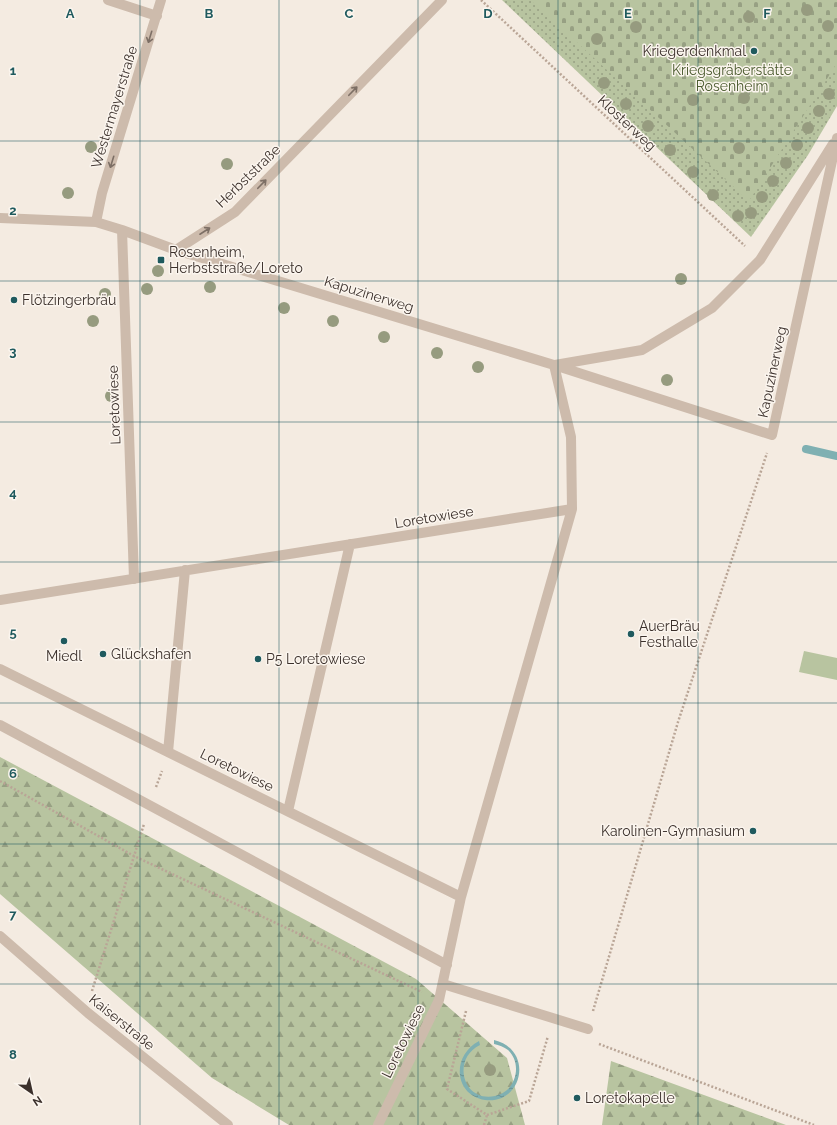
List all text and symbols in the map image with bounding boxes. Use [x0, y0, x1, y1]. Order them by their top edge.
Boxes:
text: A [66, 6, 75, 21]
text: B [205, 6, 214, 21]
text: C [345, 6, 354, 21]
text: D [483, 6, 493, 21]
text: E [624, 6, 632, 21]
text: F [763, 6, 771, 21]
one-way arrow [146, 31, 153, 44]
place label: Kriegerdenkmal [642, 43, 746, 59]
street label: Westermayerstraße [88, 44, 140, 170]
marker: Kriegerdenkmal [749, 46, 759, 56]
park label: Kriegsgräberstätte Rosenheim [672, 62, 792, 94]
text: 1 [10, 63, 17, 78]
one-way arrow [348, 86, 358, 96]
street label: Klosterweg [595, 92, 659, 154]
street label: Herbststraße [212, 141, 284, 211]
one-way arrow [108, 155, 115, 168]
one-way arrow [257, 179, 267, 189]
text: 2 [9, 203, 17, 218]
one-way arrow [199, 227, 210, 235]
place label: Rosenheim, Herbststraße/Loreto [169, 244, 303, 276]
marker: Rosenheim, Herbststraße/Loreto [156, 255, 166, 265]
street label: Kapuzinerweg [322, 273, 416, 315]
place label: Flötzingerbräu [22, 292, 116, 308]
marker: Flötzingerbräu [9, 295, 19, 305]
street label: Kapuzinerweg [755, 325, 789, 419]
text: 3 [9, 344, 17, 359]
street label: Loretowiese [105, 365, 123, 445]
text: 4 [9, 485, 17, 500]
street label: Loretowiese [394, 503, 474, 531]
place label: AuerBräu Festhalle [639, 618, 700, 650]
text: 5 [9, 625, 17, 640]
marker: AuerBräu Festhalle [626, 629, 636, 639]
marker: Miedl [59, 636, 69, 646]
place label: Glückshafen [111, 646, 192, 662]
place label: Miedl [46, 648, 82, 664]
marker: Glückshafen [98, 649, 108, 659]
place label: P5 Loretowiese [266, 651, 365, 667]
marker: P5 Loretowiese [253, 654, 263, 664]
street label: Loretowiese [198, 745, 276, 795]
text: 6 [9, 766, 17, 781]
place label: Karolinen-Gymnasium [601, 823, 745, 839]
marker: Karolinen-Gymnasium [748, 826, 758, 836]
text: 7 [9, 907, 17, 922]
street label: Kaiserstraße [86, 991, 158, 1053]
street label: Loretowiese [378, 1002, 428, 1080]
text: 8 [9, 1047, 17, 1062]
north arrow [12, 1073, 52, 1113]
place label: Loretokapelle [585, 1090, 675, 1106]
text: N [30, 1093, 44, 1109]
marker: Loretokapelle [572, 1093, 582, 1103]

